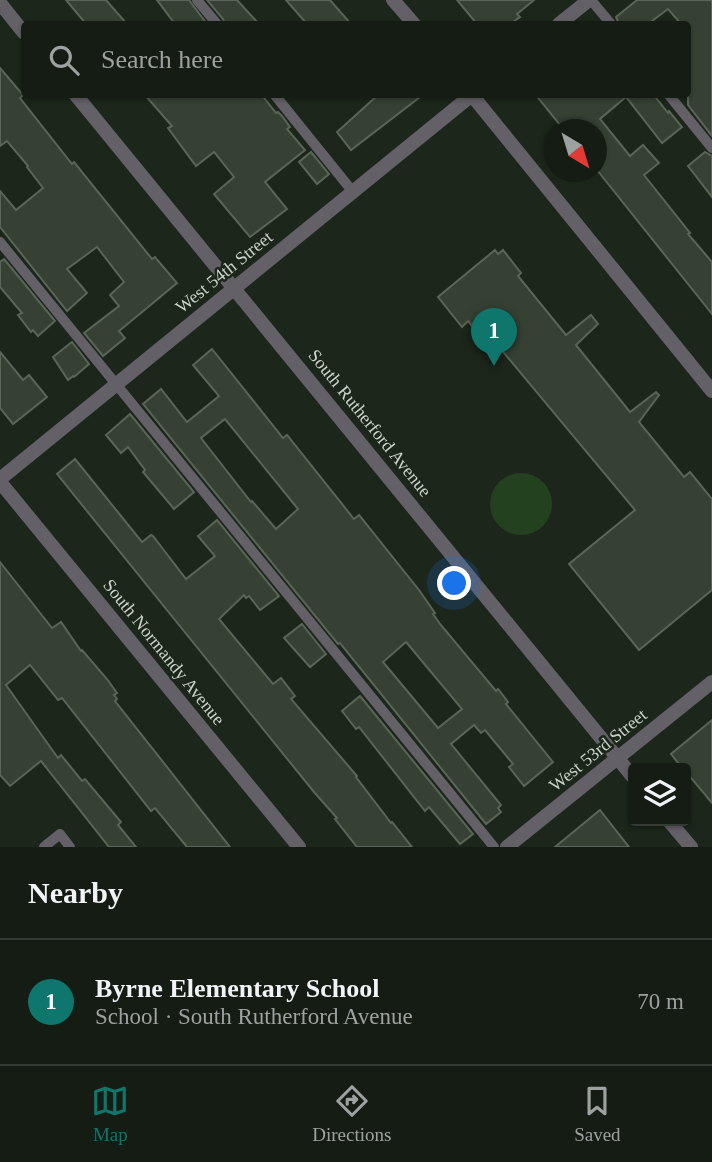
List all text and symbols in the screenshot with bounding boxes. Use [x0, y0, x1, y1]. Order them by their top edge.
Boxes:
search box [21, 21, 691, 98]
icon: search [45, 41, 83, 79]
text: Search here [101, 45, 223, 74]
north arrow [544, 119, 607, 182]
street label: West 54th Street [172, 227, 276, 317]
pin: 1 [471, 308, 517, 366]
street label: South Rutherford Avenue [304, 345, 436, 501]
your location [437, 566, 471, 600]
street label: South Normandy Avenue [99, 575, 229, 729]
street label: West 53rd Street [545, 705, 651, 795]
map controls [628, 763, 691, 826]
button: layers [628, 763, 691, 826]
text: Nearby [28, 876, 123, 909]
text: Byrne Elementary School [95, 974, 380, 1003]
text: 1 [45, 989, 57, 1014]
text: 70 m [637, 989, 684, 1014]
text: School · South Rutherford Avenue [95, 1004, 413, 1029]
tab: Map [91, 1082, 129, 1146]
tab: Directions [312, 1082, 391, 1146]
tab: Saved [574, 1082, 621, 1146]

